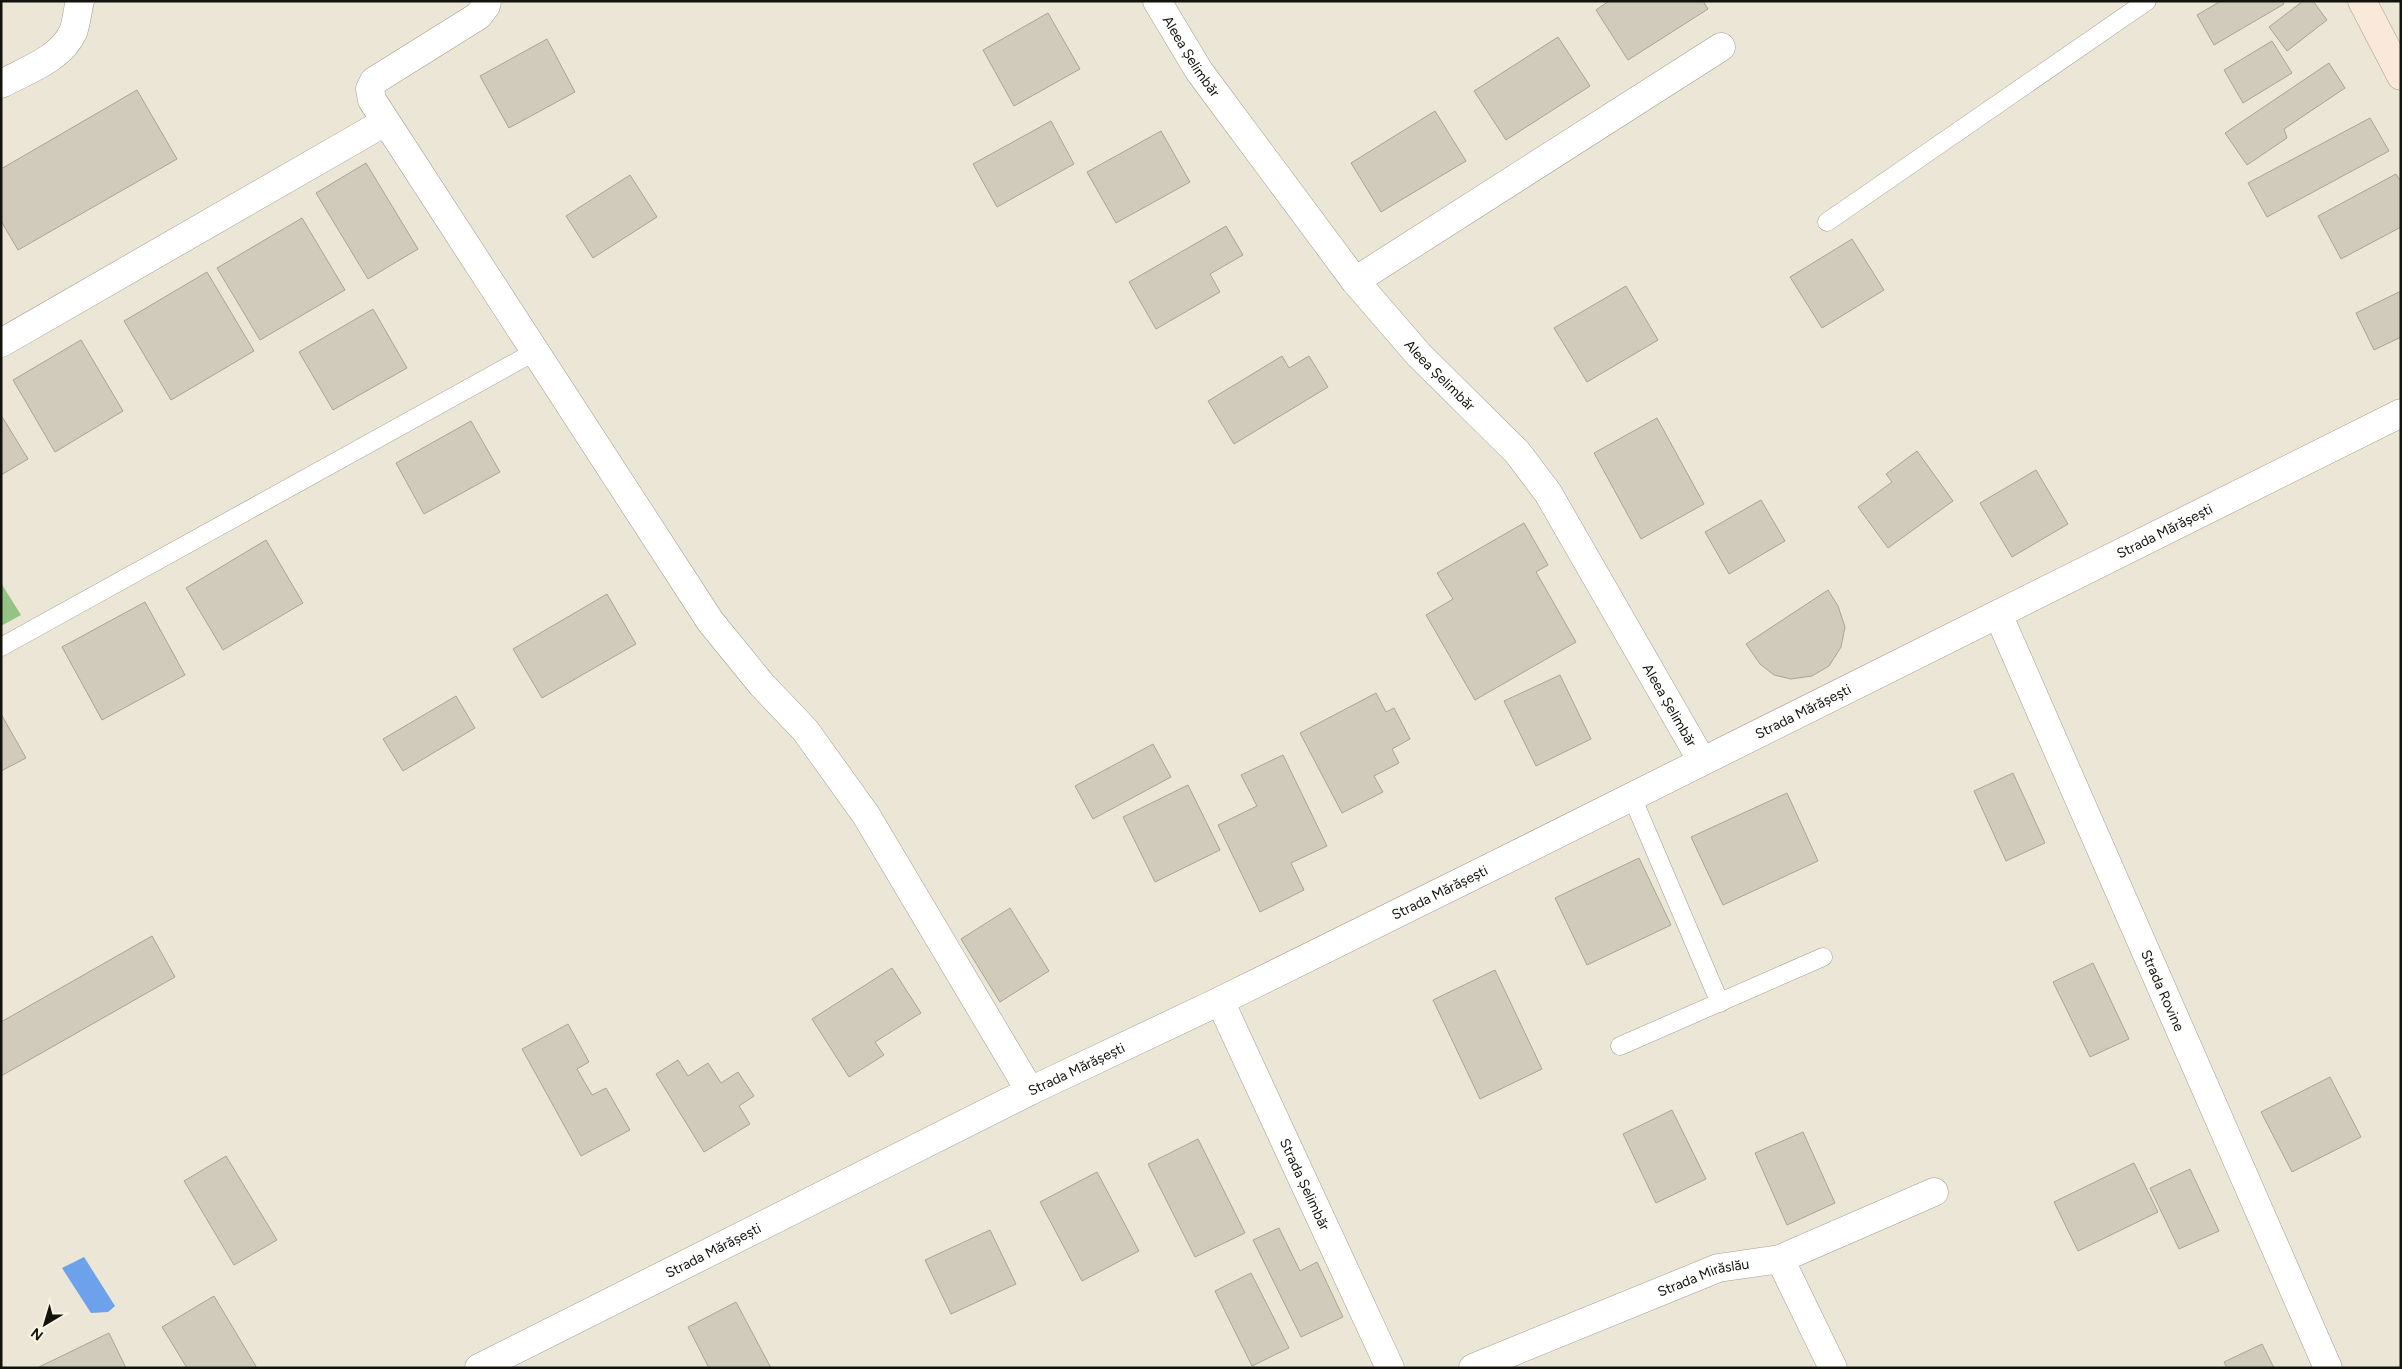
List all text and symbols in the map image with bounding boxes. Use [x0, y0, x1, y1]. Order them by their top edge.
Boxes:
street label: Aleea Șelimbăr [1159, 13, 1223, 101]
street label: Aleea Șelimbăr [1401, 336, 1478, 415]
street label: Strada Mărășești [2114, 500, 2216, 562]
street label: Aleea Șelimbăr [1639, 661, 1700, 750]
street label: Strada Mărășești [1753, 681, 1854, 743]
street label: Strada Mărășești [1389, 862, 1491, 924]
street label: Strada Rovine [2137, 947, 2188, 1034]
street label: Strada Mărășești [1026, 1039, 1128, 1100]
street label: Strada Șelimbăr [1276, 1136, 1333, 1233]
street label: Strada Mărășești [663, 1220, 764, 1282]
street label: Strada Mirăslău [1655, 1256, 1750, 1301]
north arrow [20, 1299, 70, 1349]
text: N [28, 1324, 47, 1344]

